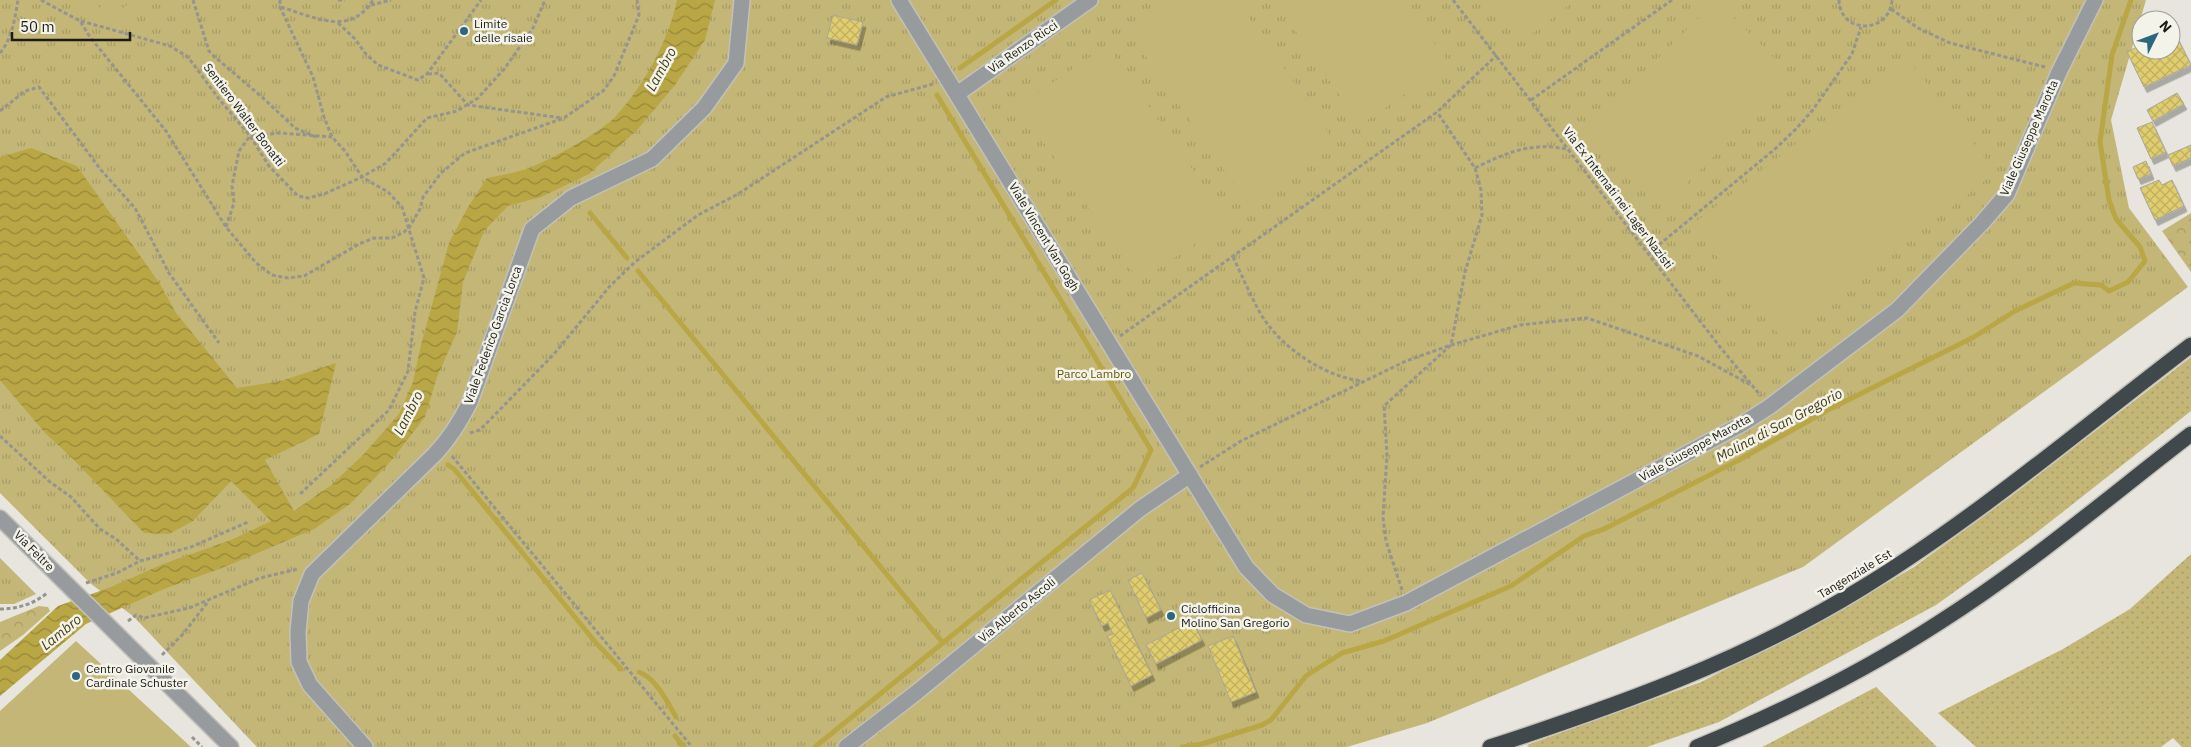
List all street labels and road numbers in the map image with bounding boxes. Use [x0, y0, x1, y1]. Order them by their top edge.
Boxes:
street label: Via Renzo Ricci [985, 17, 1060, 76]
street label: Sentiero Walter Bonatti [201, 60, 288, 169]
street label: Viale Giuseppe Marotta [1996, 77, 2061, 198]
street label: Via Ex Internati nei Lager Nazisti [1560, 124, 1677, 272]
street label: Viale Vincent Van Gogh [1006, 180, 1083, 294]
street label: Viale Federico Garcia Lorca [461, 263, 525, 406]
street label: Viale Giuseppe Marotta [1636, 410, 1754, 484]
street label: Via Feltre [11, 527, 58, 574]
street label: Tangenziale Est [1815, 546, 1894, 602]
street label: Via Alberto Ascoli [975, 574, 1058, 645]

